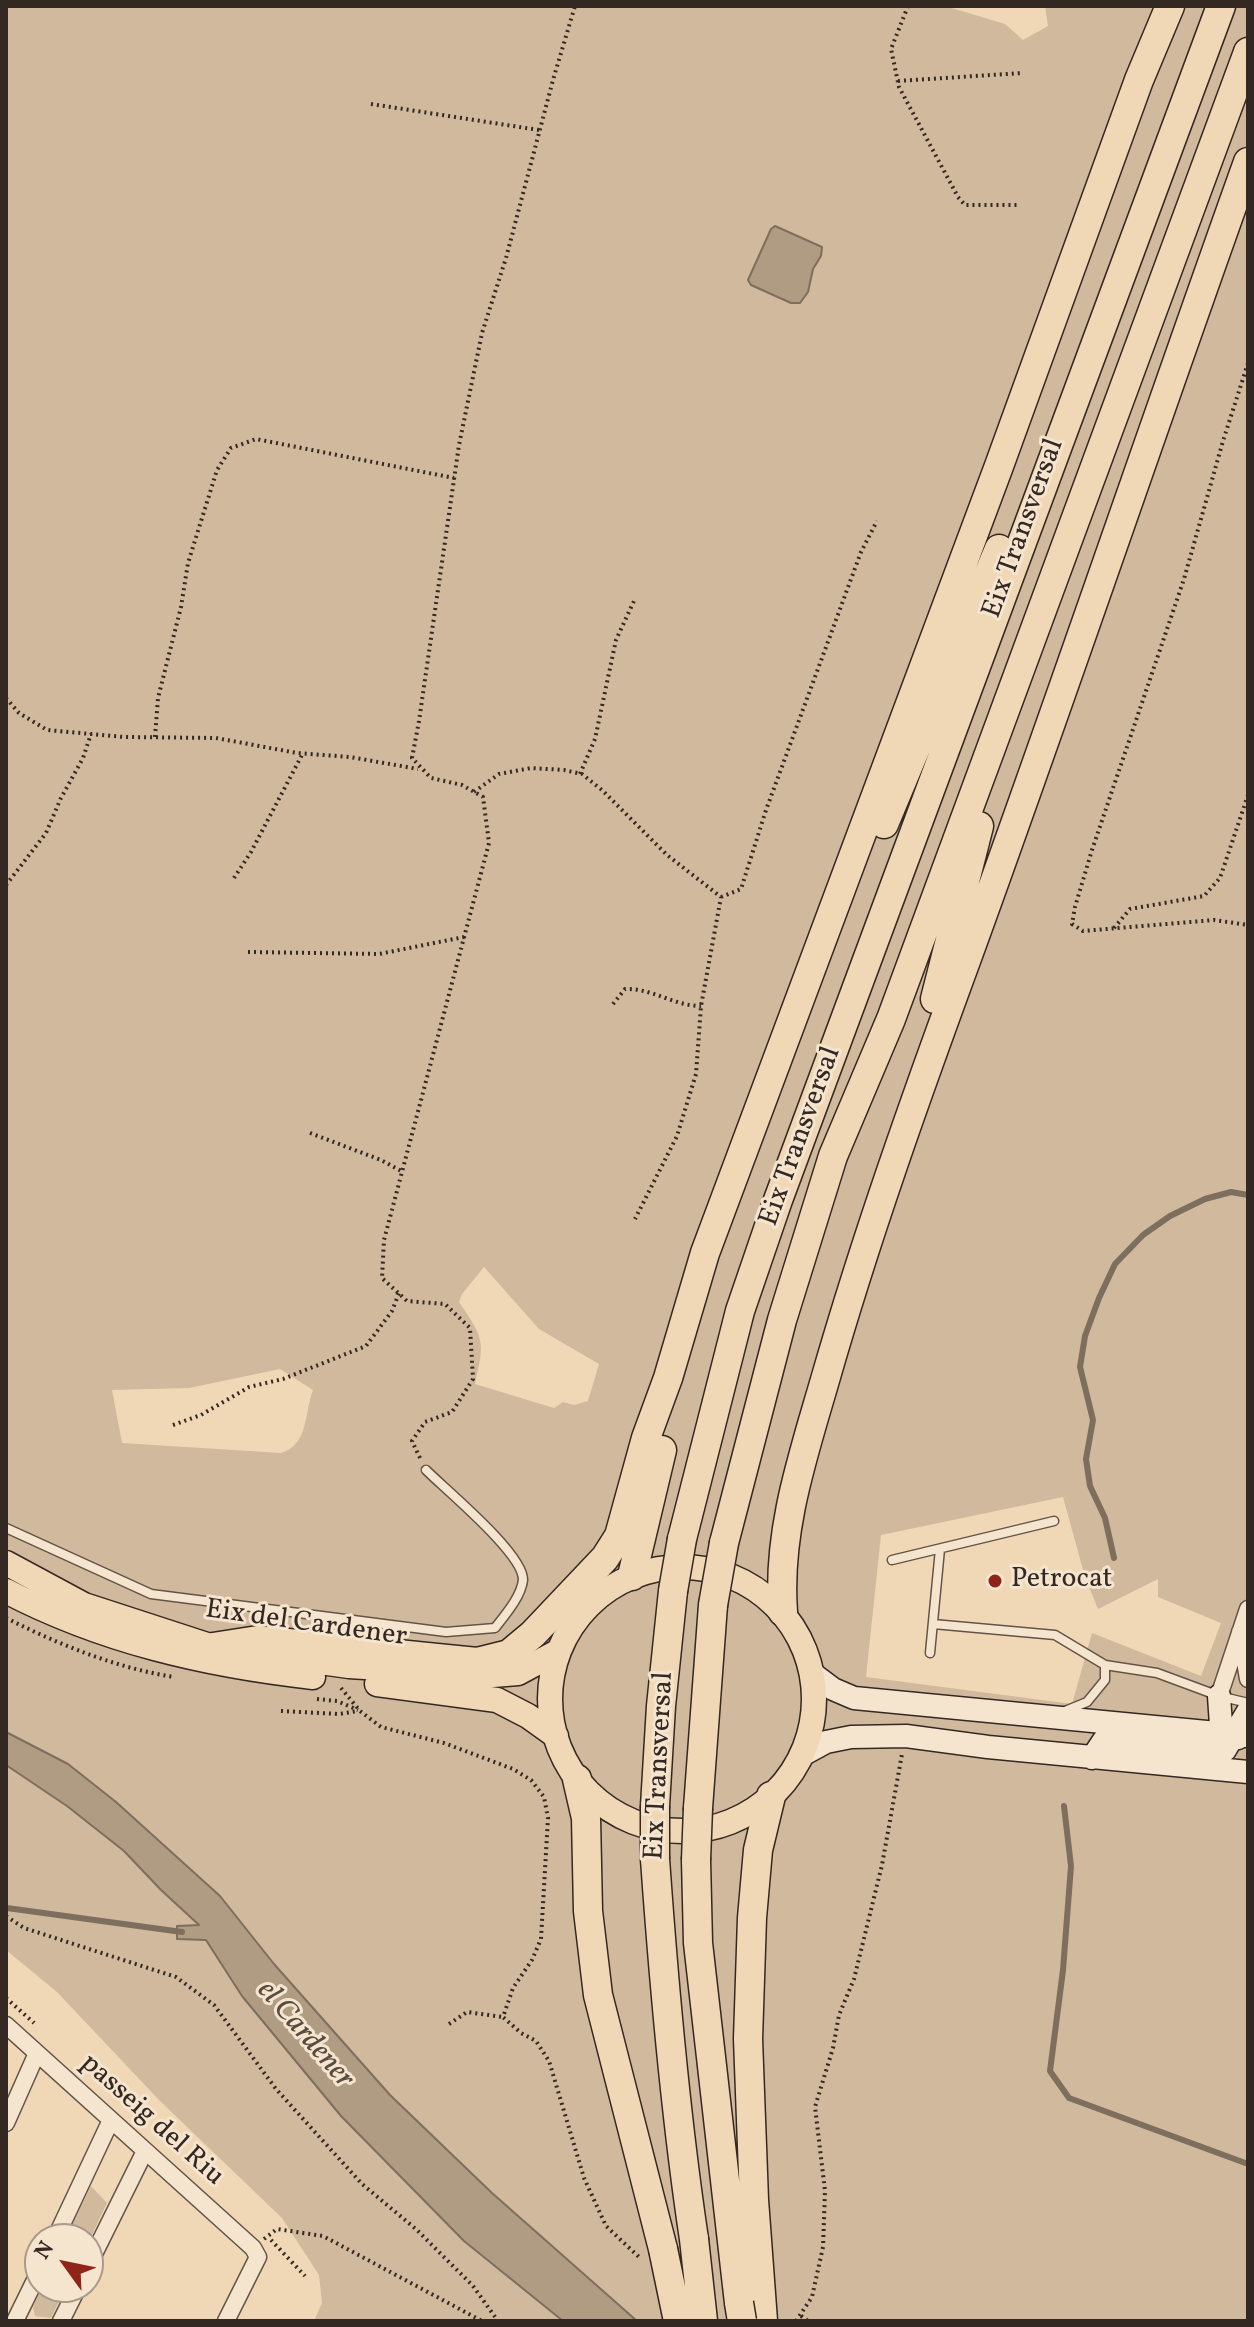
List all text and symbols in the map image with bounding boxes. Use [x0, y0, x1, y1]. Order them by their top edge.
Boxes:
street label: Eix Transversal [977, 435, 1073, 623]
street label: Eix Transversal [754, 1043, 850, 1231]
place label: Petrocat [1011, 1564, 1112, 1598]
marker: Petrocat [986, 1572, 1004, 1590]
street label: Eix del Cardener [203, 1594, 409, 1656]
street label: Eix Transversal [639, 1671, 683, 1861]
water label: el Cardener [248, 1975, 360, 2097]
street label: passeig del Riu [72, 2048, 230, 2194]
north arrow [24, 2223, 104, 2303]
text: N [28, 2236, 62, 2266]

